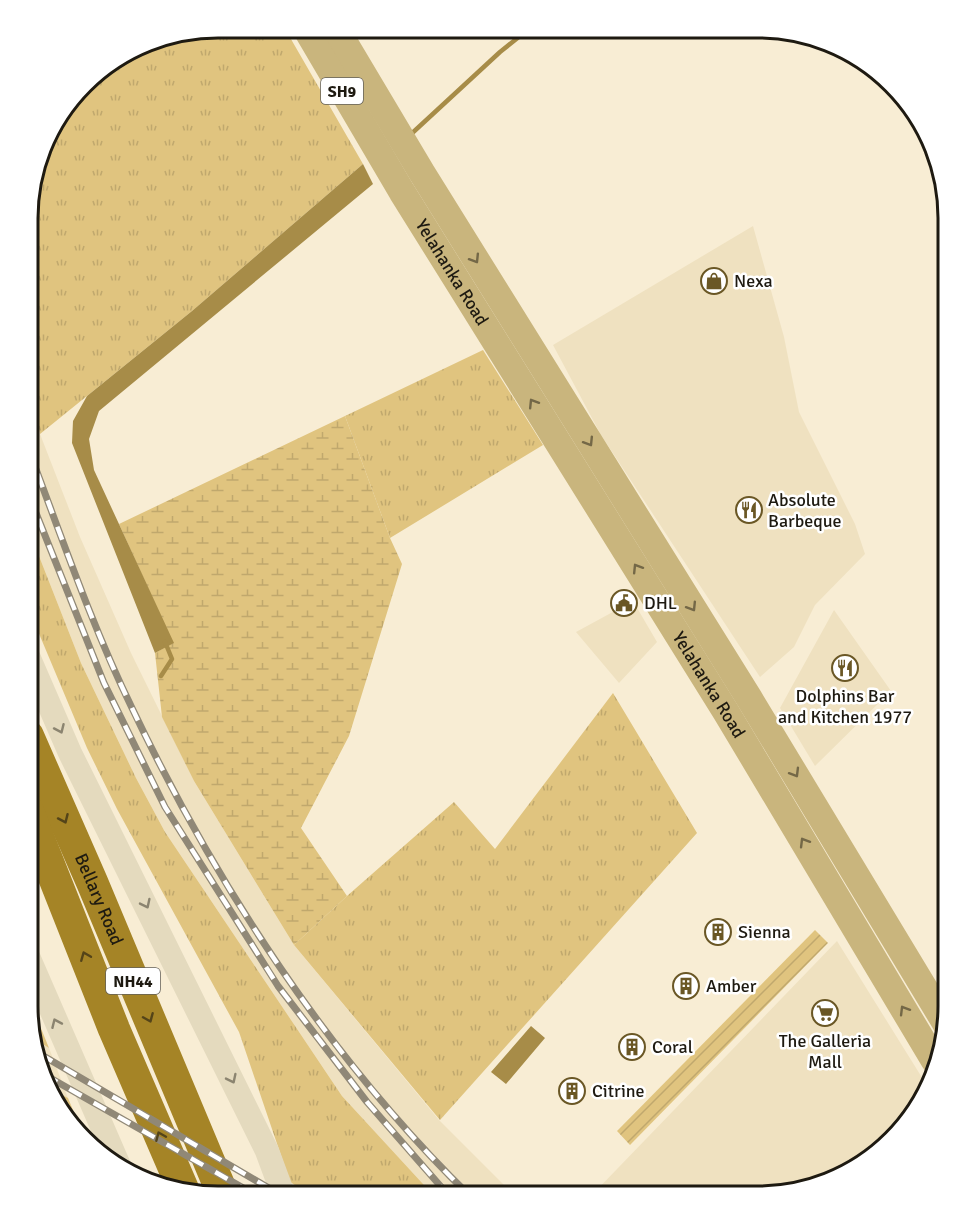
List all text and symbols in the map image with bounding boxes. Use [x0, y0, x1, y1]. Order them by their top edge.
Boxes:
road number: SH9 [321, 78, 363, 104]
street label: Yelahanka Road [411, 215, 493, 329]
one-way arrow [467, 253, 479, 263]
shop icon: Nexa [699, 266, 729, 296]
place label: Nexa [734, 270, 773, 292]
one-way arrow [529, 399, 541, 409]
one-way arrow [582, 436, 594, 446]
place label: Absolute Barbeque [768, 489, 841, 532]
restaurant icon: Absolute Barbeque [734, 495, 764, 525]
one-way arrow [632, 564, 644, 574]
public building icon: DHL [609, 588, 639, 618]
place label: DHL [644, 592, 677, 614]
one-way arrow [685, 601, 697, 611]
street label: Yelahanka Road [668, 628, 750, 742]
restaurant icon: Dolphins Bar and Kitchen 1977 [830, 653, 860, 683]
place label: Dolphins Bar and Kitchen 1977 [778, 685, 912, 728]
one-way arrow [52, 723, 64, 734]
one-way arrow [787, 767, 799, 777]
one-way arrow [57, 812, 69, 823]
one-way arrow [800, 838, 811, 848]
street label: Bellary Road [70, 850, 128, 948]
one-way arrow [138, 898, 150, 909]
building icon: Sienna [703, 917, 733, 947]
place label: Sienna [738, 921, 791, 943]
one-way arrow [80, 951, 92, 962]
road number: NH44 [106, 968, 160, 994]
building icon: Amber [671, 971, 701, 1001]
place label: Amber [706, 975, 757, 997]
supermarket icon: The Galleria Mall [810, 998, 840, 1028]
one-way arrow [899, 1006, 911, 1016]
one-way arrow [142, 1011, 154, 1022]
one-way arrow [52, 1018, 64, 1029]
place label: The Galleria Mall [779, 1030, 871, 1073]
building icon: Coral [617, 1032, 647, 1062]
place label: Coral [652, 1036, 693, 1058]
one-way arrow [225, 1072, 236, 1083]
building icon: Citrine [557, 1076, 587, 1106]
place label: Citrine [592, 1080, 645, 1102]
one-way arrow [155, 1131, 167, 1142]

